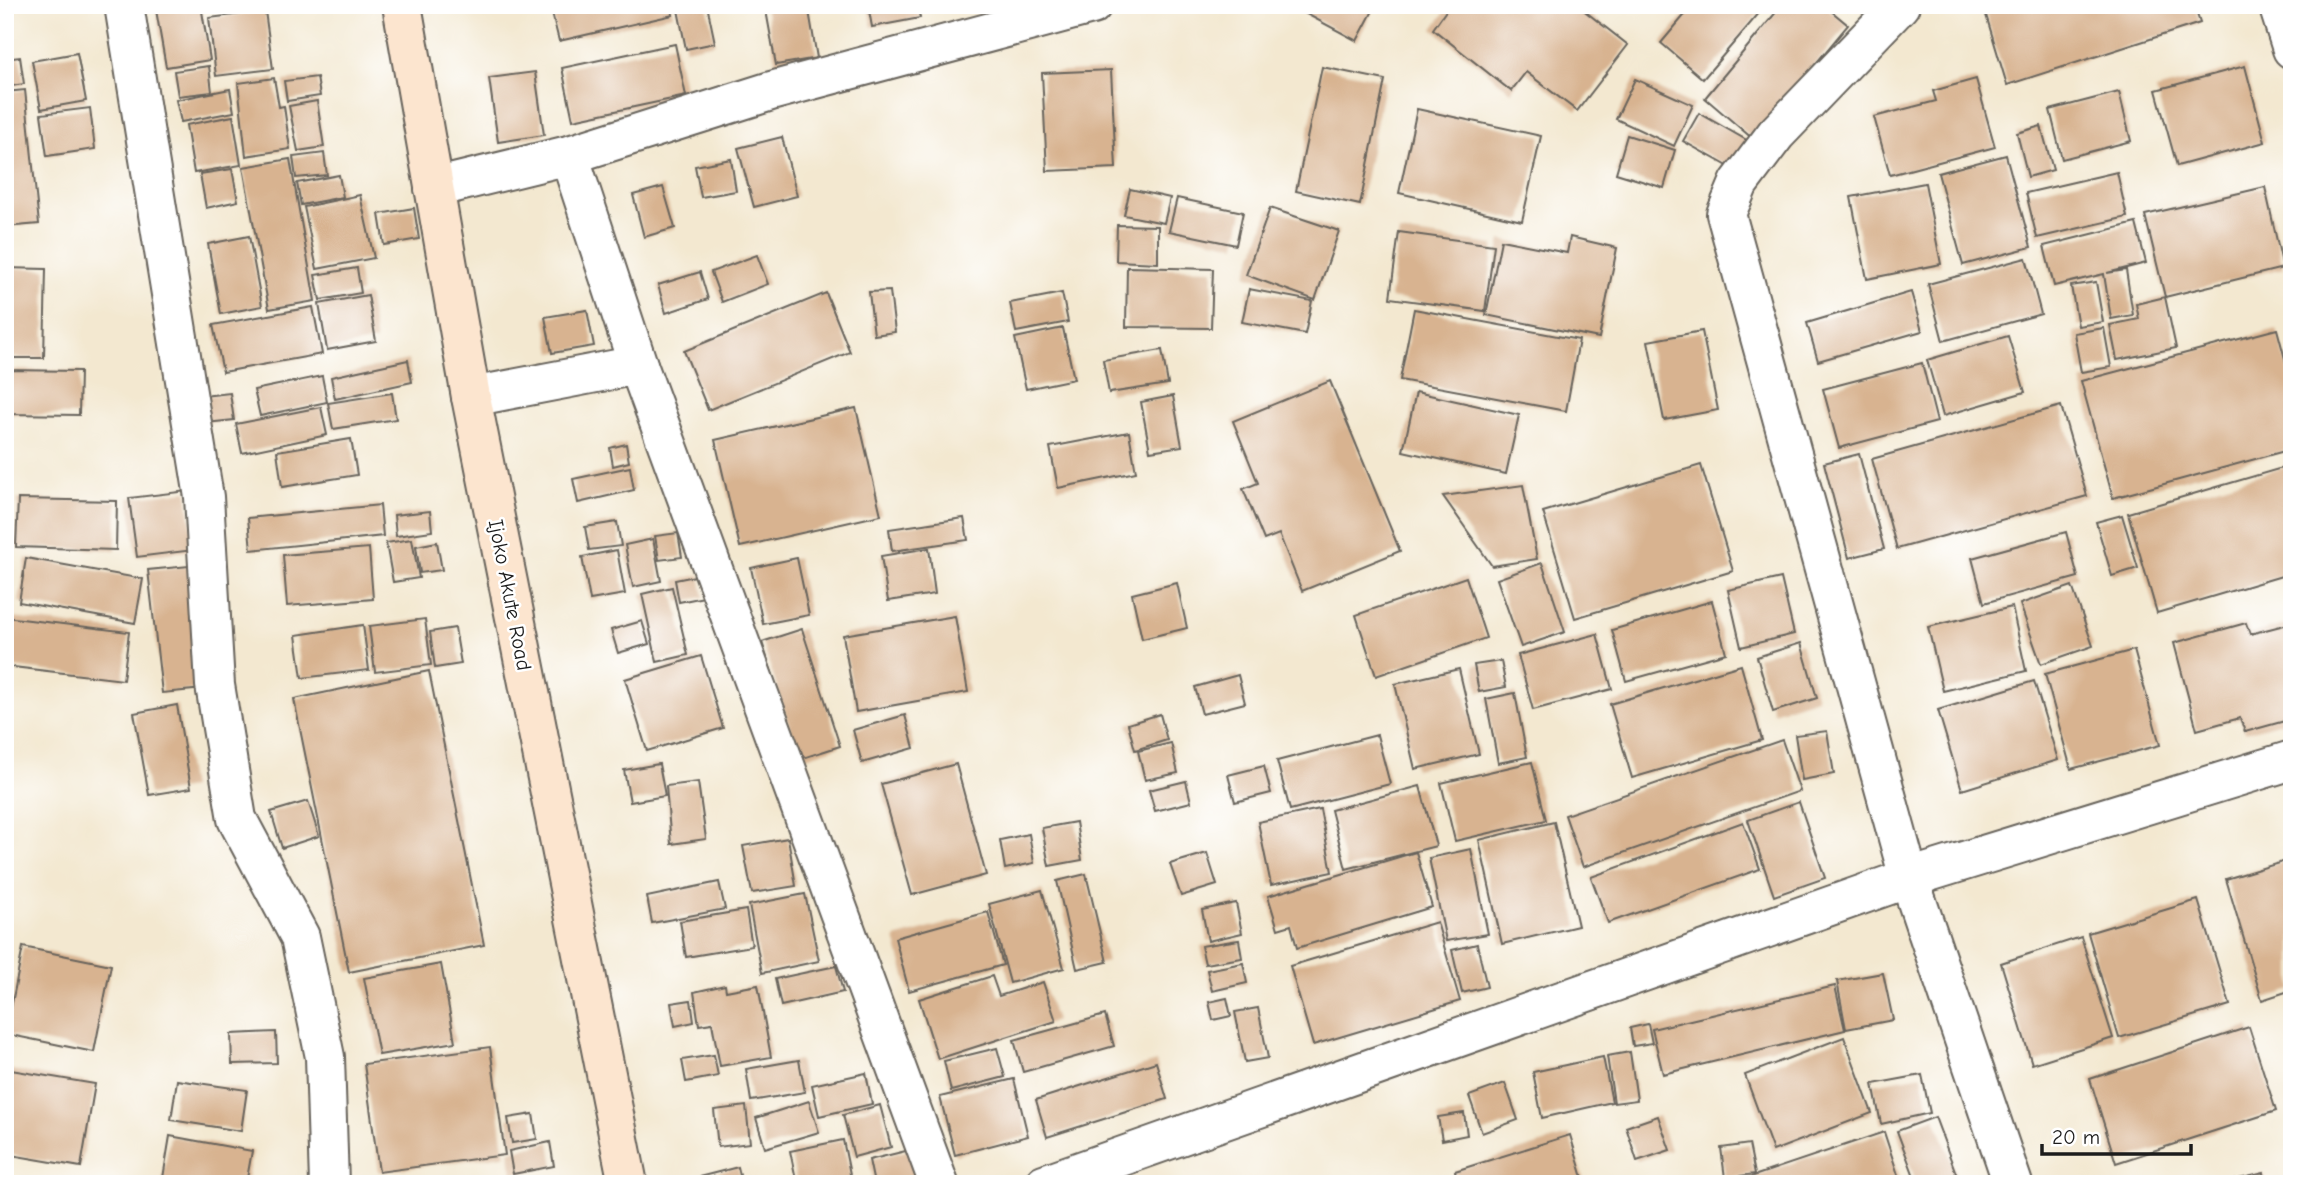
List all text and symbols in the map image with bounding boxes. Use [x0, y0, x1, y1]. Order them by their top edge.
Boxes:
street label: Ijoko Akute Road [484, 517, 536, 673]
scale bar [2042, 1112, 2190, 1156]
text: 20 m [2052, 1125, 2100, 1149]

